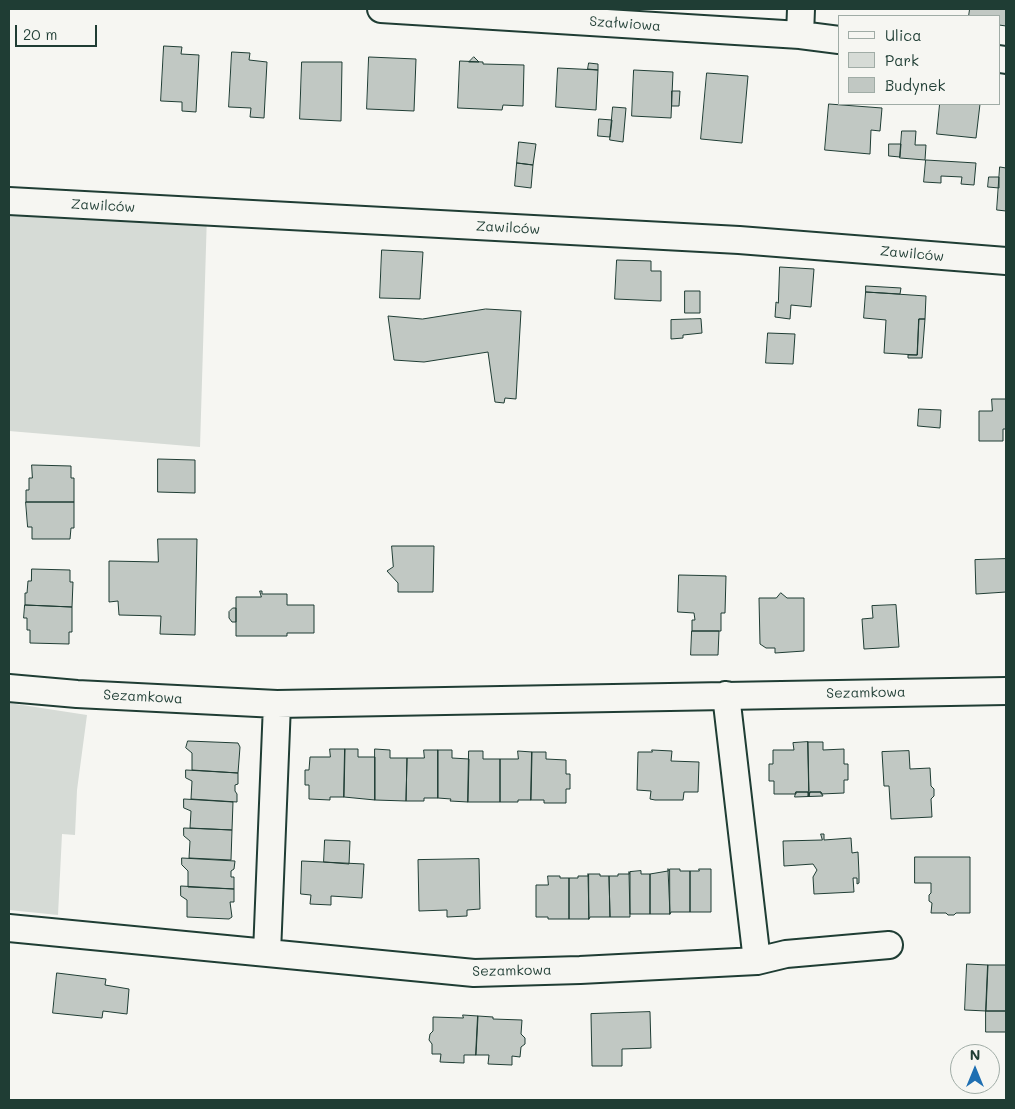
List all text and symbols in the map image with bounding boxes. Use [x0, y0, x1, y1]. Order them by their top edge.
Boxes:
street label: Szałwiowa [589, 13, 661, 35]
scale bar [18, 15, 100, 47]
legend [838, 15, 1000, 105]
text: 20 m [23, 24, 57, 44]
text: Ulica [885, 25, 922, 45]
text: Park [885, 50, 919, 70]
text: Budynek [885, 75, 945, 95]
street label: Zawilców [71, 196, 135, 216]
street label: Zawilców [476, 218, 540, 238]
street label: Zawilców [879, 243, 945, 265]
street label: Sezamkowa [826, 684, 906, 702]
street label: Sezamkowa [103, 687, 183, 707]
street label: Sezamkowa [472, 962, 552, 980]
north arrow [950, 1044, 1000, 1094]
text: N [970, 1045, 980, 1064]

